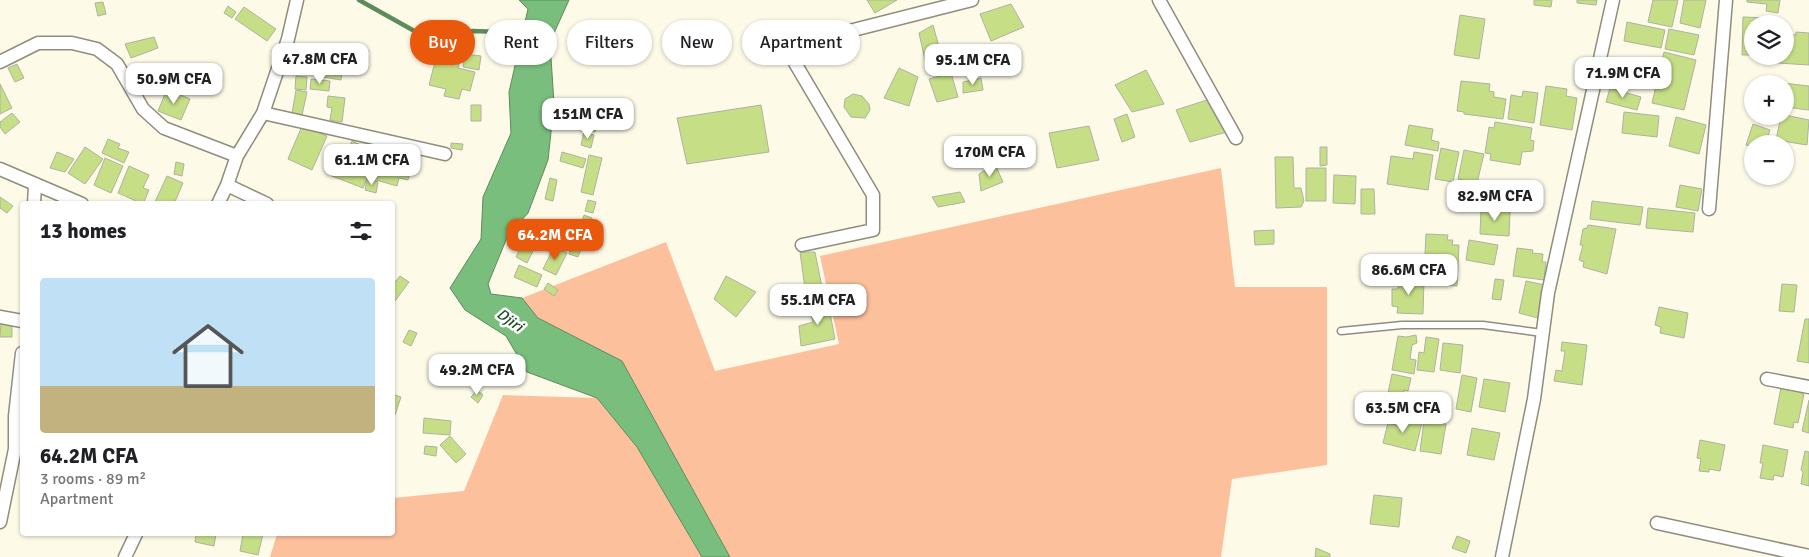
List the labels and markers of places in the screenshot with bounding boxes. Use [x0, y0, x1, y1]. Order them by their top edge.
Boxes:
pin: 47.8M CFA [263, 42, 377, 85]
pin: 95.1M CFA [916, 44, 1030, 86]
pin: 71.9M CFA [1566, 56, 1680, 99]
pin: 50.9M CFA [117, 62, 231, 105]
pin: 151M CFA [536, 98, 640, 140]
pin: 170M CFA [938, 136, 1042, 178]
pin: 61.1M CFA [315, 144, 429, 186]
pin: 82.9M CFA [1438, 180, 1552, 222]
pin: 64.2M CFA [498, 218, 612, 261]
pin: 86.6M CFA [1352, 254, 1466, 296]
pin: 55.1M CFA [761, 284, 875, 326]
pin: 49.2M CFA [420, 354, 534, 396]
pin: 63.5M CFA [1346, 392, 1460, 434]

